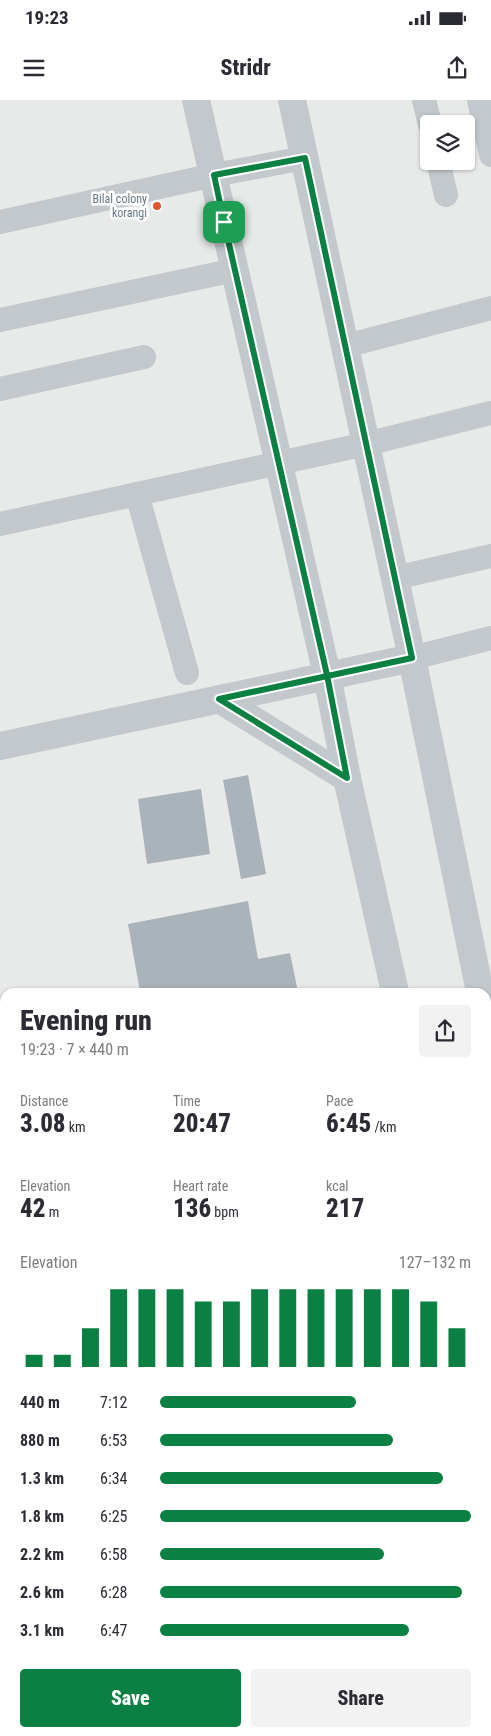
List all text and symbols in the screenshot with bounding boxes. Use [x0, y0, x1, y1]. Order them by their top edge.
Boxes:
text: 19:23 [25, 6, 69, 29]
icon: menu [20, 54, 48, 82]
icon: share [443, 54, 471, 82]
text: Stridr [220, 55, 271, 80]
map controls [420, 115, 475, 170]
button: layers [420, 115, 475, 170]
place label: Bilal colony korangi [93, 192, 147, 220]
marker: Bilal colony korangi [151, 200, 163, 212]
pin [203, 201, 245, 243]
icon: arrive [210, 208, 238, 236]
text: Evening run [20, 1004, 152, 1037]
button: share [419, 1005, 471, 1057]
text: 19:23 · 7 × 440 m [20, 1040, 129, 1059]
text: Distance [20, 1093, 68, 1109]
text: Time [173, 1093, 201, 1109]
text: Pace [326, 1093, 353, 1109]
text: 3.08 [20, 1109, 66, 1138]
text: 20:47 [173, 1109, 231, 1138]
text: 6:45 [326, 1109, 371, 1138]
text: km [66, 1119, 86, 1135]
text: /km [371, 1119, 396, 1135]
text: Elevation [20, 1178, 70, 1194]
text: Heart rate [173, 1178, 228, 1194]
text: kcal [326, 1178, 349, 1194]
text: 42 [20, 1194, 45, 1223]
text: 136 [173, 1194, 211, 1223]
text: 217 [326, 1194, 364, 1223]
text: m [45, 1204, 59, 1220]
text: bpm [211, 1204, 239, 1220]
text: Elevation [20, 1253, 78, 1272]
text: 127–132 m [399, 1253, 471, 1272]
text: 440 m [20, 1393, 60, 1412]
text: 7:12 [100, 1393, 127, 1412]
text: 880 m [20, 1431, 60, 1450]
text: 6:53 [100, 1431, 127, 1450]
text: 1.3 km [20, 1469, 64, 1488]
text: 6:34 [100, 1469, 127, 1488]
text: 1.8 km [20, 1507, 64, 1526]
text: 6:25 [100, 1507, 127, 1526]
text: 2.2 km [20, 1545, 64, 1564]
text: 6:58 [100, 1545, 127, 1564]
text: 2.6 km [20, 1583, 64, 1602]
text: 6:28 [100, 1583, 127, 1602]
text: 3.1 km [20, 1621, 64, 1640]
text: 6:47 [100, 1621, 127, 1640]
button: Save [20, 1669, 241, 1727]
button: Share [251, 1669, 471, 1727]

